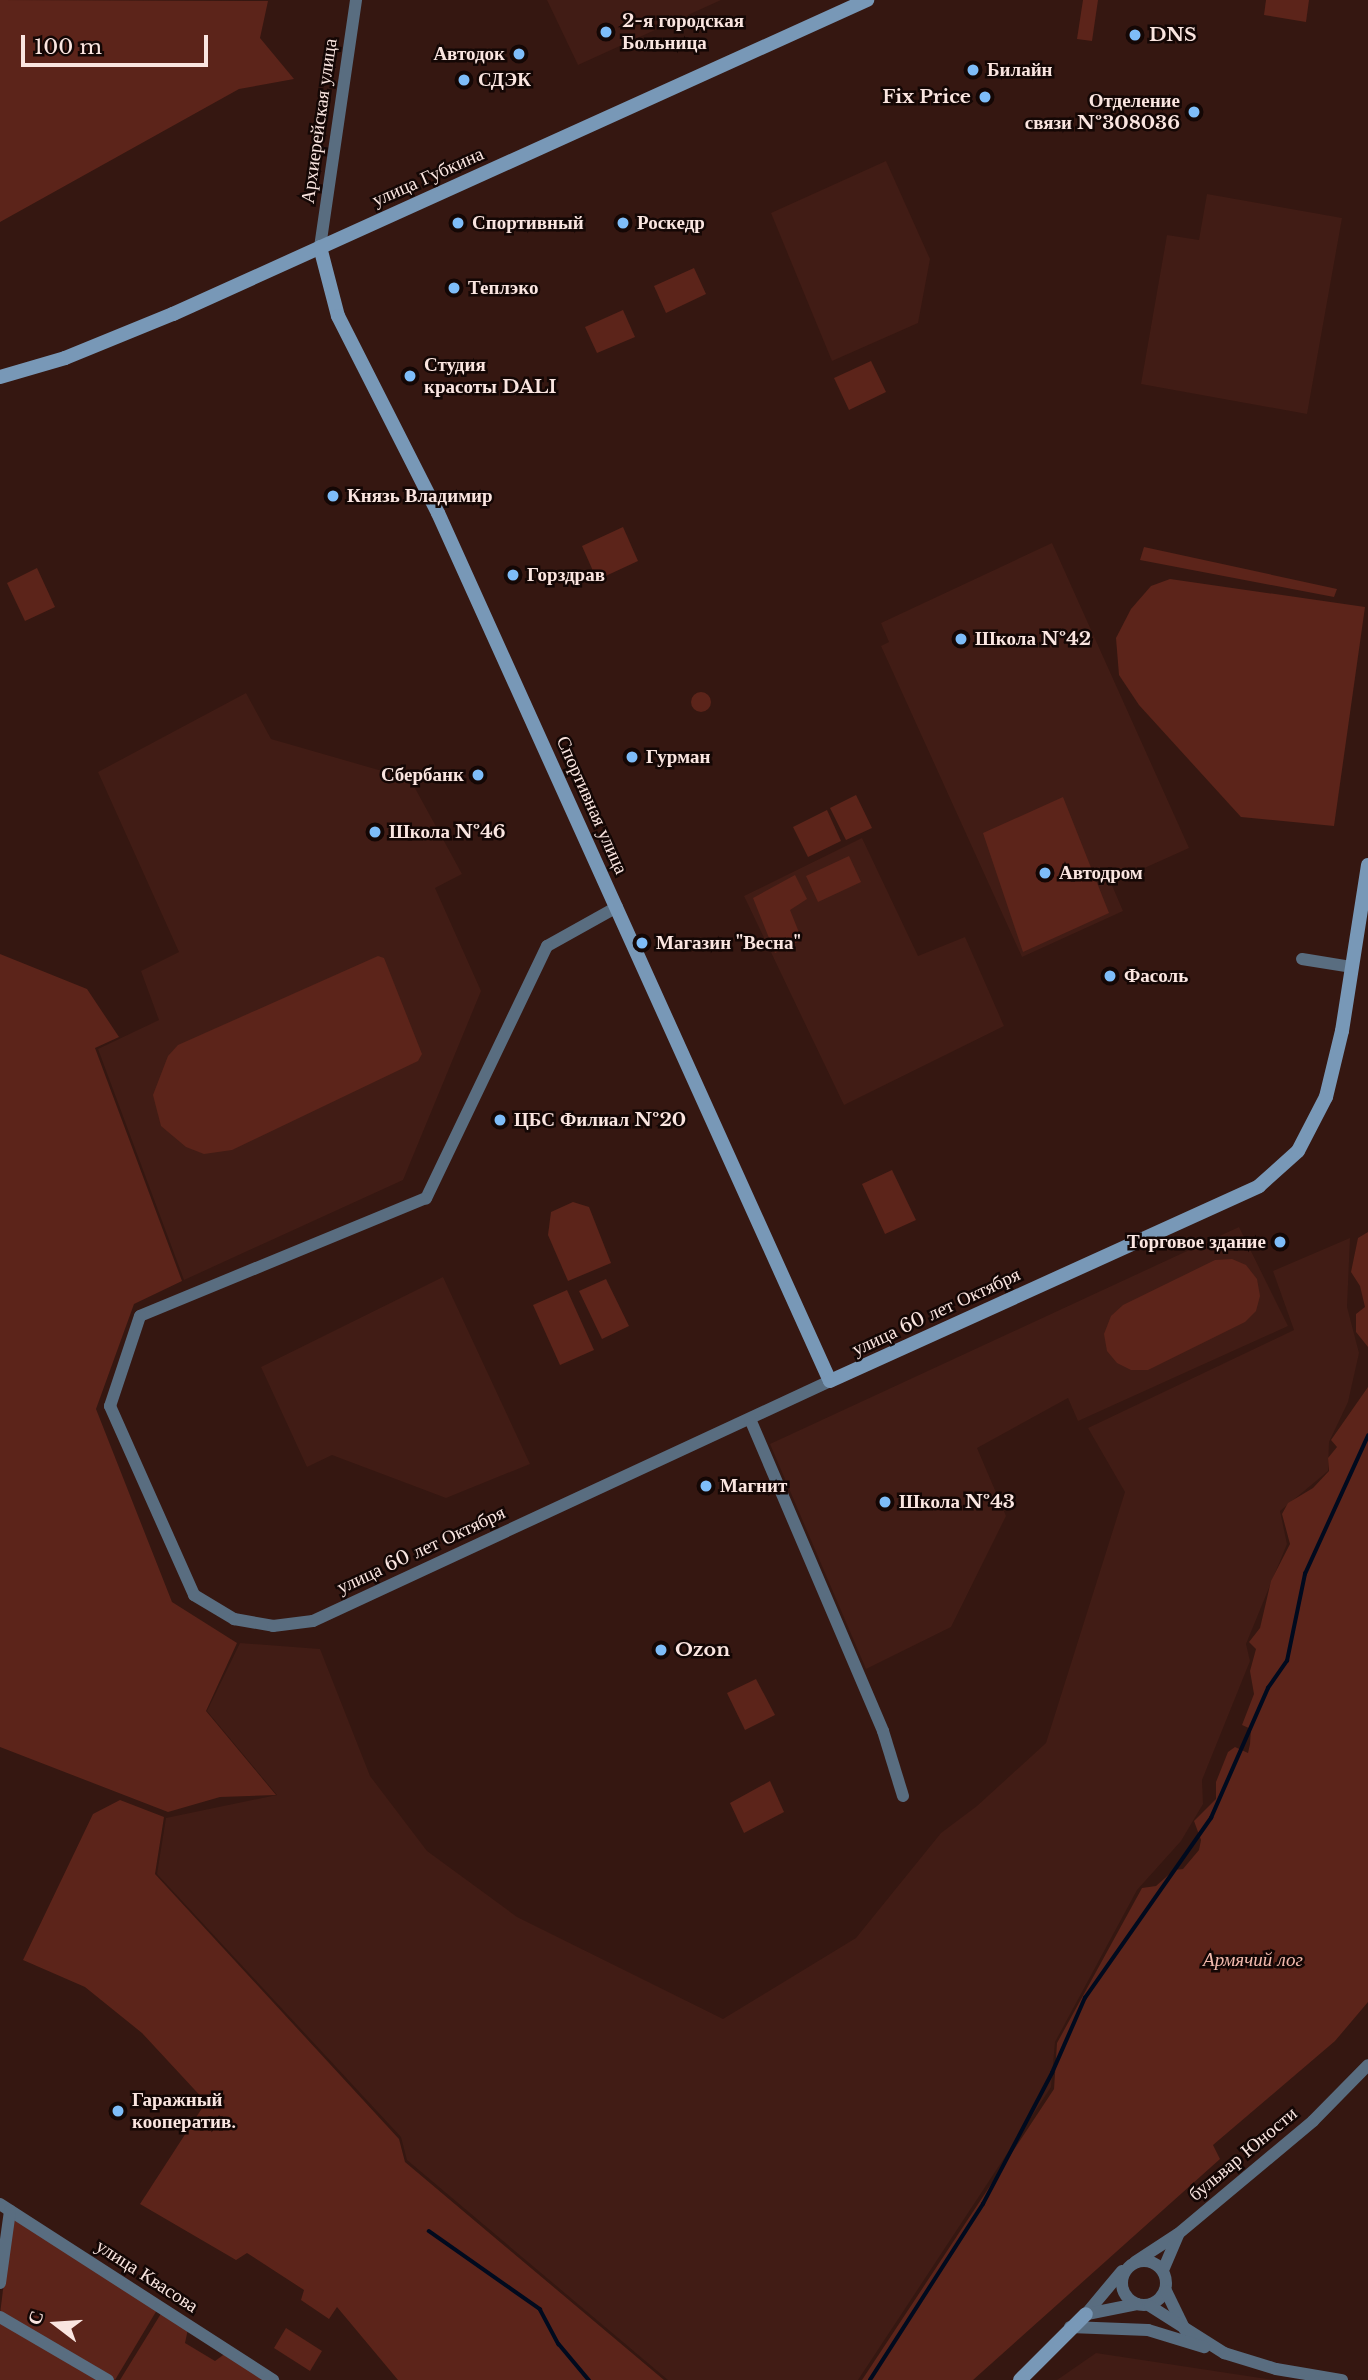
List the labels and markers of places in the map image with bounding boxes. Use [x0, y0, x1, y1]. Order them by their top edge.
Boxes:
place label: 2-я городская Больница [622, 10, 744, 54]
marker: 2-я городская Больница [596, 22, 616, 42]
place label: DNS [1149, 24, 1197, 46]
marker: DNS [1127, 27, 1143, 43]
place label: Автодок [433, 43, 505, 65]
marker: Автодок [511, 46, 527, 62]
place label: Билайн [987, 59, 1053, 81]
marker: Билайн [965, 62, 981, 78]
place label: СДЭК [478, 69, 531, 91]
marker: СДЭК [456, 72, 472, 88]
place label: Fix Price [882, 86, 971, 108]
marker: Fix Price [977, 89, 993, 105]
place label: Отделение связи №308036 [1025, 90, 1180, 134]
marker: Отделение связи №308036 [1186, 104, 1202, 120]
place label: Спортивный [472, 212, 584, 234]
place label: Роскедр [637, 212, 705, 234]
marker: Спортивный [450, 215, 466, 231]
marker: Роскедр [615, 215, 631, 231]
place label: Теплэко [468, 277, 538, 299]
marker: Теплэко [446, 280, 462, 296]
place label: Студия красоты DALI [424, 354, 557, 398]
marker: Студия красоты DALI [402, 368, 418, 384]
place label: Князь Владимир [347, 485, 493, 507]
marker: Князь Владимир [325, 488, 341, 504]
place label: Горздрав [527, 564, 605, 586]
marker: Горздрав [505, 567, 521, 583]
place label: Школа №42 [975, 628, 1091, 650]
marker: Школа №42 [953, 631, 969, 647]
place label: Гурман [646, 746, 710, 768]
marker: Гурман [624, 749, 640, 765]
place label: Сбербанк [381, 764, 464, 786]
marker: Сбербанк [470, 767, 486, 783]
place label: Школа №46 [389, 821, 506, 843]
marker: Школа №46 [367, 824, 383, 840]
place label: Автодром [1059, 862, 1143, 884]
marker: Автодром [1037, 865, 1053, 881]
place label: Магазин "Весна" [656, 932, 801, 954]
marker: Магазин "Весна" [634, 935, 650, 951]
place label: Фасоль [1124, 965, 1188, 987]
marker: Фасоль [1102, 968, 1118, 984]
place label: ЦБС Филиал №20 [514, 1109, 686, 1131]
marker: ЦБС Филиал №20 [492, 1112, 508, 1128]
place label: Торговое здание [1127, 1231, 1266, 1253]
marker: Торговое здание [1272, 1234, 1288, 1250]
place label: Магнит [720, 1475, 787, 1497]
marker: Магнит [698, 1478, 714, 1494]
place label: Школа №43 [899, 1491, 1015, 1513]
marker: Школа №43 [877, 1494, 893, 1510]
place label: Ozon [675, 1639, 730, 1661]
marker: Ozon [653, 1642, 669, 1658]
place label: Гаражный кооператив. [132, 2089, 236, 2133]
marker: Гаражный кооператив. [110, 2103, 126, 2119]

